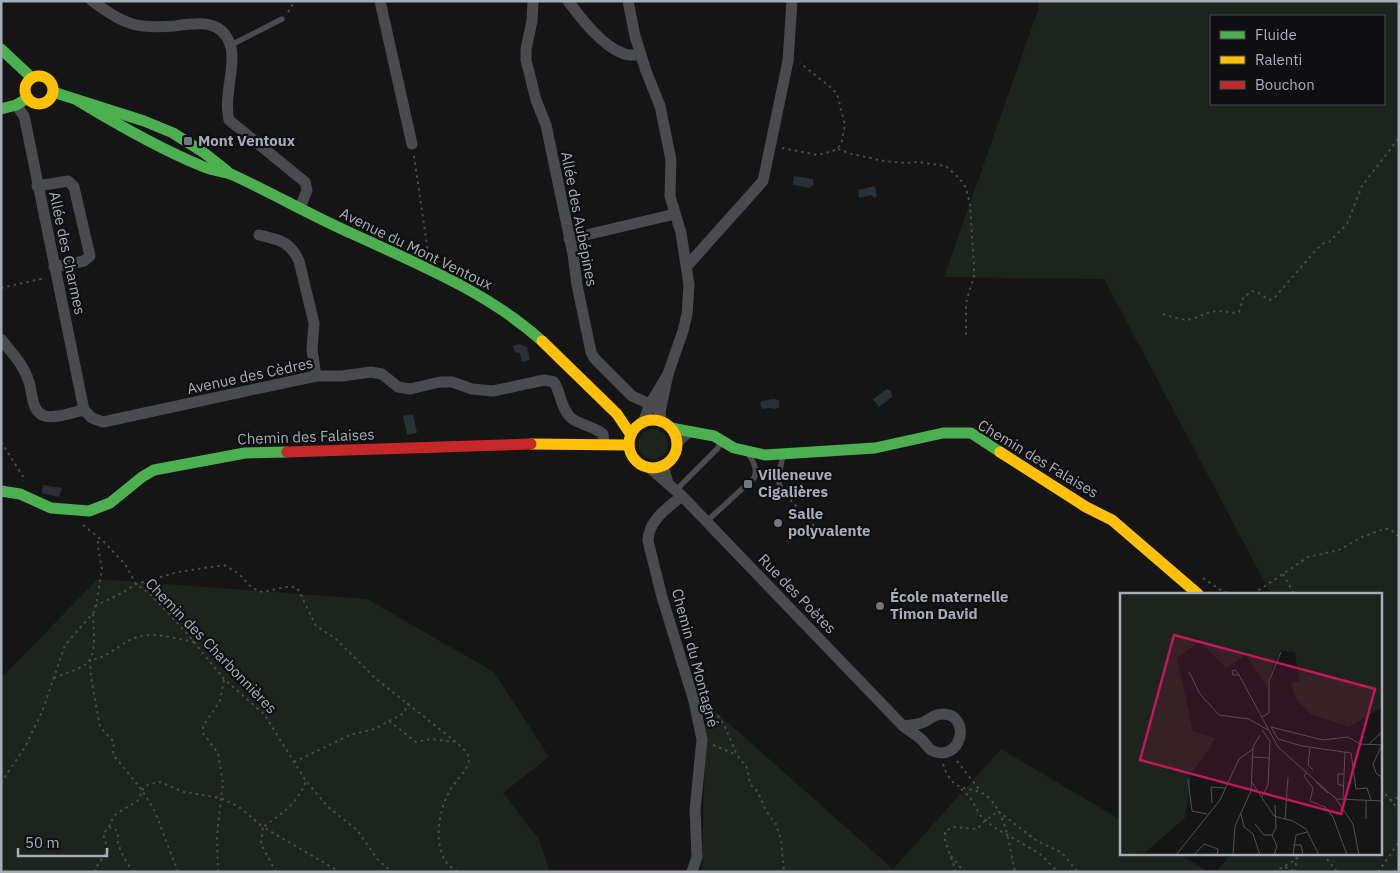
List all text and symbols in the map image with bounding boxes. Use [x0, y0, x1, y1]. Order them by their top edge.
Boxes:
legend [1210, 15, 1385, 105]
text: Fluide [1255, 25, 1297, 44]
text: Ralenti [1255, 50, 1302, 69]
text: Bouchon [1255, 75, 1315, 94]
place label: Mont Ventoux [198, 131, 296, 150]
marker: Mont Ventoux [182, 135, 194, 147]
street label: Allée des Aubépines [557, 150, 602, 288]
street label: Allée des Charmes [45, 190, 90, 316]
street label: Avenue du Mont Ventoux [337, 203, 496, 294]
street label: Avenue des Cèdres [185, 353, 315, 398]
street label: Chemin des Falaises [975, 415, 1102, 502]
street label: Chemin des Falaises [237, 425, 375, 448]
place label: Villeneuve Cigalières [758, 465, 832, 501]
marker: Villeneuve Cigalières [742, 478, 754, 490]
place label: Salle polyvalente [788, 504, 871, 540]
marker: Salle polyvalente [772, 517, 784, 529]
street label: Rue des Poètes [754, 550, 840, 638]
street label: Chemin des Charbonnières [142, 574, 281, 717]
street label: Chemin du Montagné [668, 586, 723, 729]
place label: École maternelle Timon David [890, 587, 1008, 623]
inset map [1120, 593, 1382, 856]
marker: École maternelle Timon David [874, 600, 886, 612]
scale bar [18, 826, 106, 858]
text: 50 m [25, 833, 60, 852]

